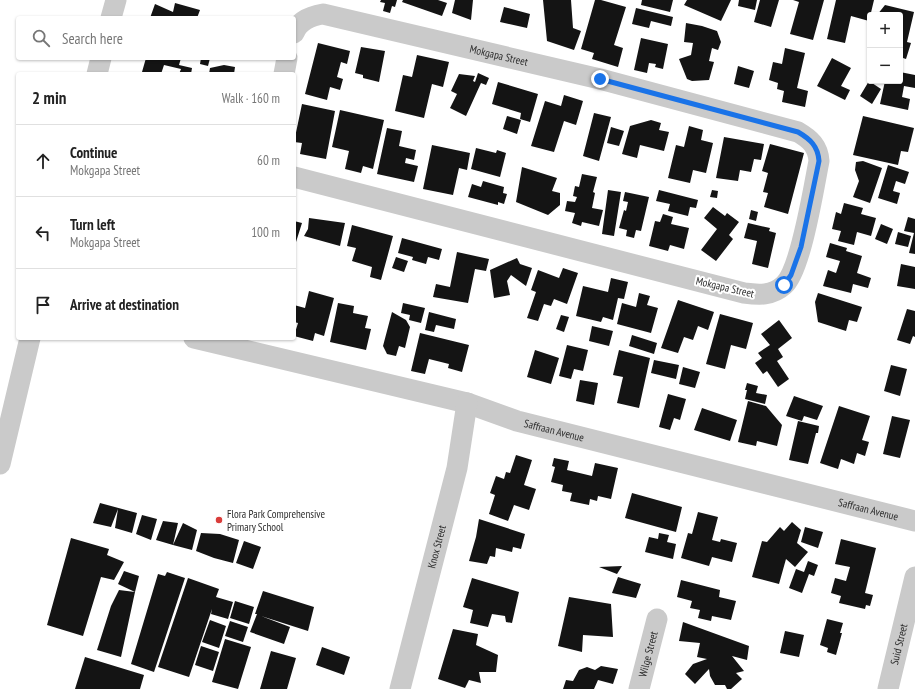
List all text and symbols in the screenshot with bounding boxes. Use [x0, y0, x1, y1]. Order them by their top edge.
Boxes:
map controls [867, 12, 903, 84]
button: + [867, 12, 903, 48]
search box [16, 16, 296, 60]
icon: search [30, 27, 52, 49]
text: Search here [62, 29, 123, 48]
street label: Mokgapa Street [468, 42, 529, 69]
button: − [867, 48, 903, 84]
route end [591, 70, 609, 88]
text: 2 min [32, 87, 66, 109]
text: Walk · 160 m [222, 90, 280, 107]
text: Continue [70, 143, 117, 162]
icon: ahead [32, 150, 54, 172]
text: 60 m [257, 152, 280, 169]
text: Mokgapa Street [70, 162, 140, 179]
text: Turn left [70, 215, 115, 234]
icon: left [32, 222, 54, 244]
text: 100 m [251, 224, 280, 241]
text: Mokgapa Street [70, 234, 140, 251]
street label: Mokgapa Street [695, 274, 755, 300]
route start [775, 276, 793, 294]
icon: arrive [32, 294, 54, 316]
text: Arrive at destination [70, 295, 179, 314]
street label: Saffraan Avenue [523, 416, 586, 445]
street label: Saffraan Avenue [837, 495, 900, 524]
place label: Flora Park Comprehensive Primary School [227, 507, 326, 534]
marker: Flora Park Comprehensive Primary School [214, 515, 224, 525]
street label: Knox Street [424, 524, 449, 570]
street label: Suid Street [887, 622, 910, 666]
street label: Wilge Street [635, 630, 661, 679]

